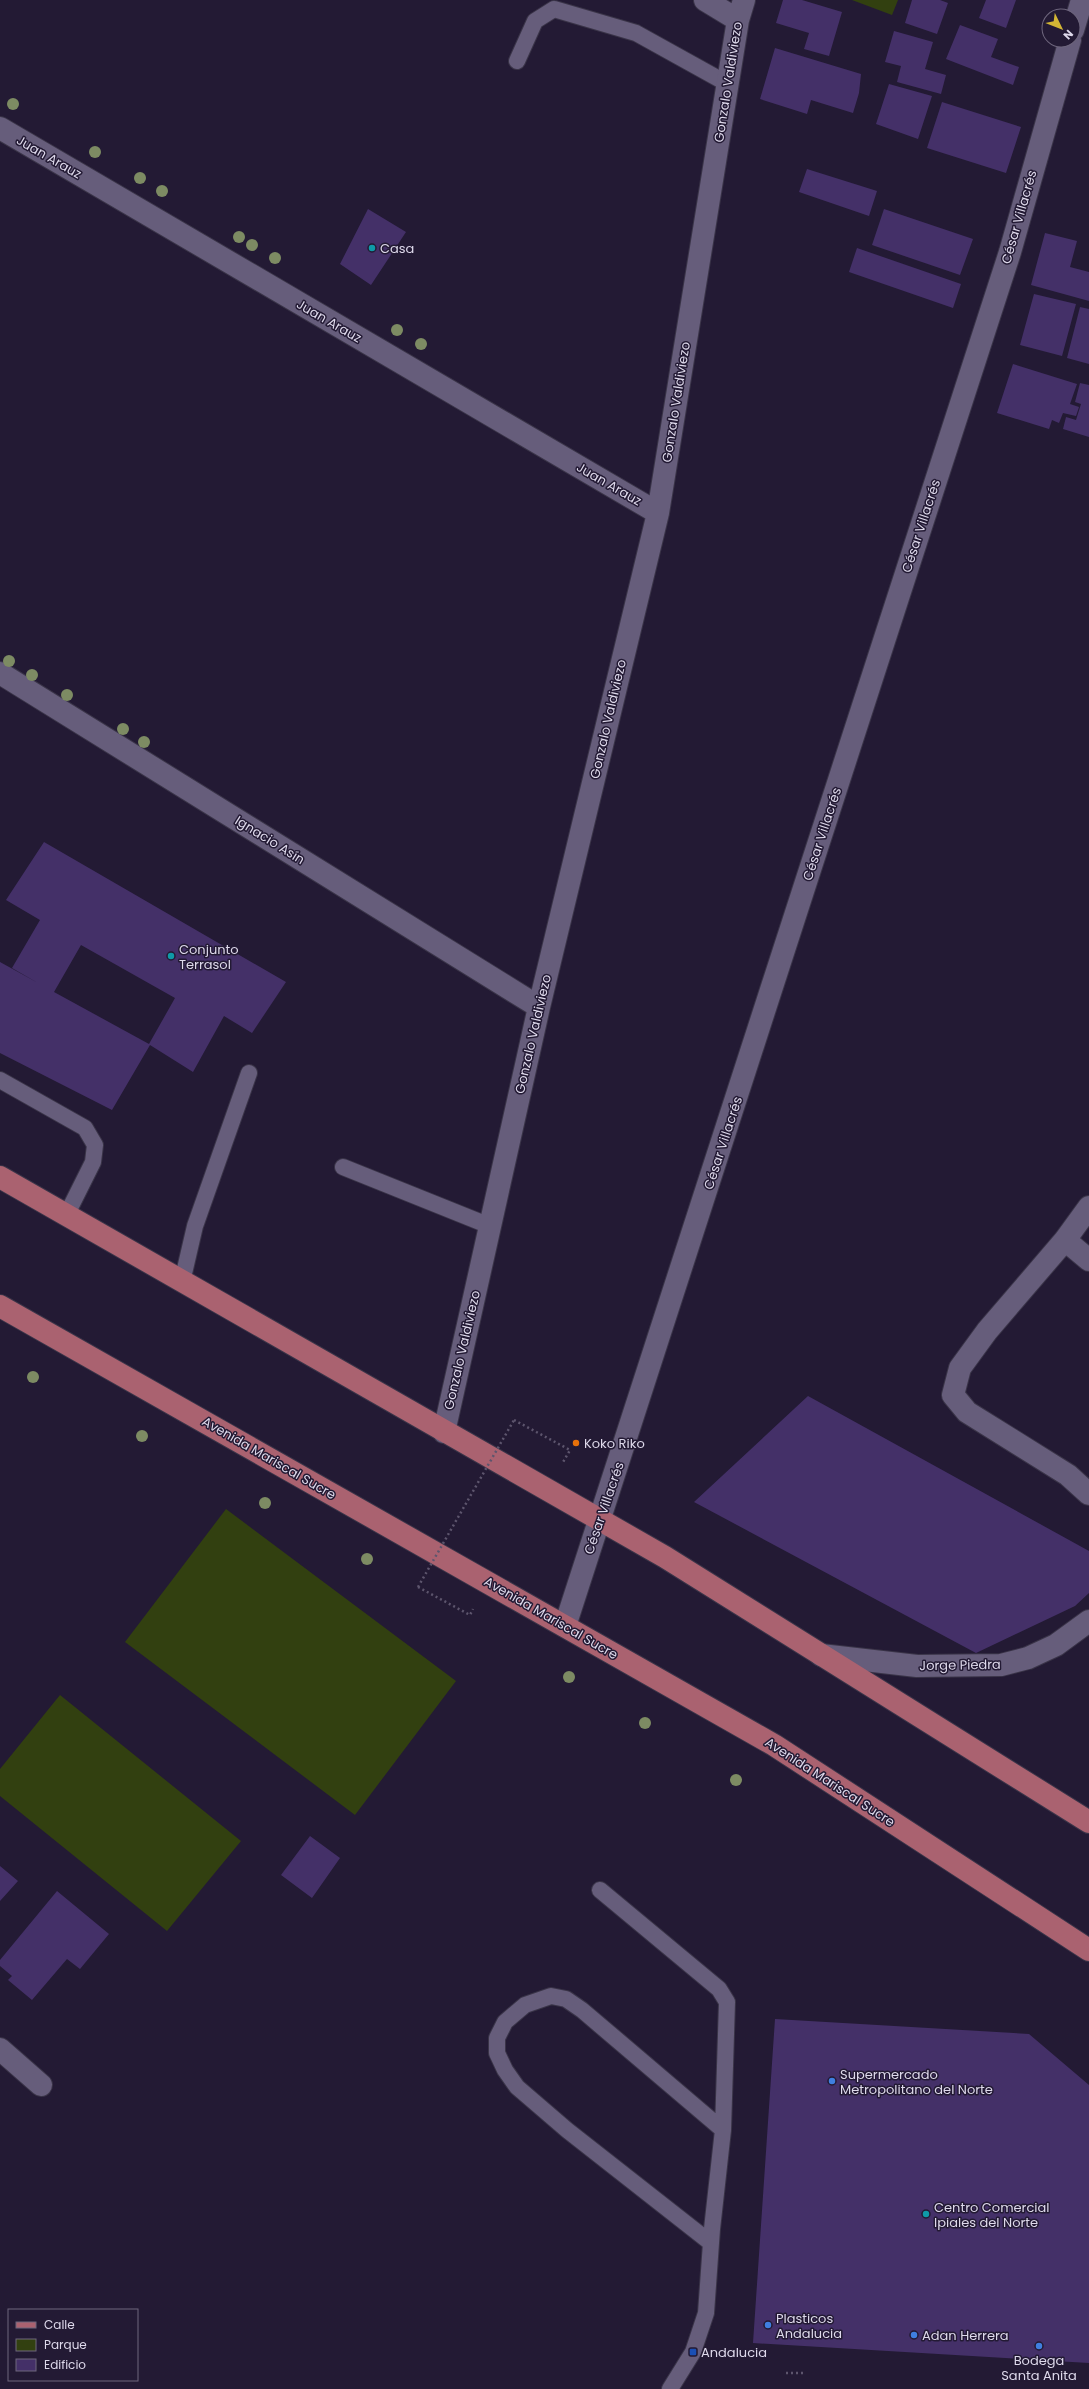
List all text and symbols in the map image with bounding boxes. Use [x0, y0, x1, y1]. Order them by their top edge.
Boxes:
north arrow [1041, 8, 1081, 48]
street label: Gonzalo Valdiviezo [709, 20, 747, 144]
text: N [1060, 26, 1077, 43]
street label: Juan Arauz [13, 131, 85, 183]
street label: César Villacrés [997, 168, 1042, 266]
place label: Casa [380, 239, 414, 258]
marker: Casa [367, 243, 377, 253]
street label: Juan Arauz [293, 295, 365, 347]
street label: Gonzalo Valdiviezo [657, 340, 695, 464]
street label: Juan Arauz [573, 458, 645, 510]
street label: César Villacrés [897, 477, 945, 575]
street label: Gonzalo Valdiviezo [585, 657, 631, 781]
street label: César Villacrés [798, 785, 846, 883]
street label: Ignacio Asín [231, 811, 309, 869]
place label: Conjunto Terrasol [179, 940, 239, 974]
marker: Conjunto Terrasol [166, 951, 176, 961]
street label: Gonzalo Valdiviezo [510, 972, 556, 1096]
street label: César Villacrés [699, 1094, 747, 1192]
street label: Gonzalo Valdiviezo [439, 1288, 485, 1412]
street label: Avenida Mariscal Sucre [199, 1412, 339, 1504]
place label: Koko Riko [584, 1434, 645, 1453]
marker: Koko Riko [571, 1438, 581, 1448]
street label: César Villacrés [579, 1459, 629, 1557]
street label: Avenida Mariscal Sucre [481, 1572, 621, 1664]
street label: Jorge Piedra [919, 1655, 1001, 1675]
street label: Avenida Mariscal Sucre [761, 1733, 899, 1831]
place label: Supermercado Metropolitano del Norte [840, 2065, 993, 2099]
marker: Supermercado Metropolitano del Norte [827, 2076, 837, 2086]
place label: Centro Comercial Ipiales del Norte [934, 2198, 1050, 2232]
marker: Centro Comercial Ipiales del Norte [921, 2209, 931, 2219]
legend [8, 2309, 138, 2381]
place label: Plasticos Andalucia [776, 2309, 842, 2343]
text: Calle [44, 2316, 75, 2333]
marker: Plasticos Andalucia [763, 2320, 773, 2330]
place label: Adan Herrera [922, 2326, 1009, 2345]
marker: Adan Herrera [909, 2330, 919, 2340]
text: Parque [44, 2336, 87, 2353]
marker: Bodega Santa Anita [1034, 2341, 1044, 2351]
place label: Andalucia [701, 2343, 767, 2362]
marker: Andalucia [688, 2347, 698, 2357]
place label: Bodega Santa Anita [1001, 2351, 1077, 2385]
text: Edificio [44, 2356, 86, 2373]

